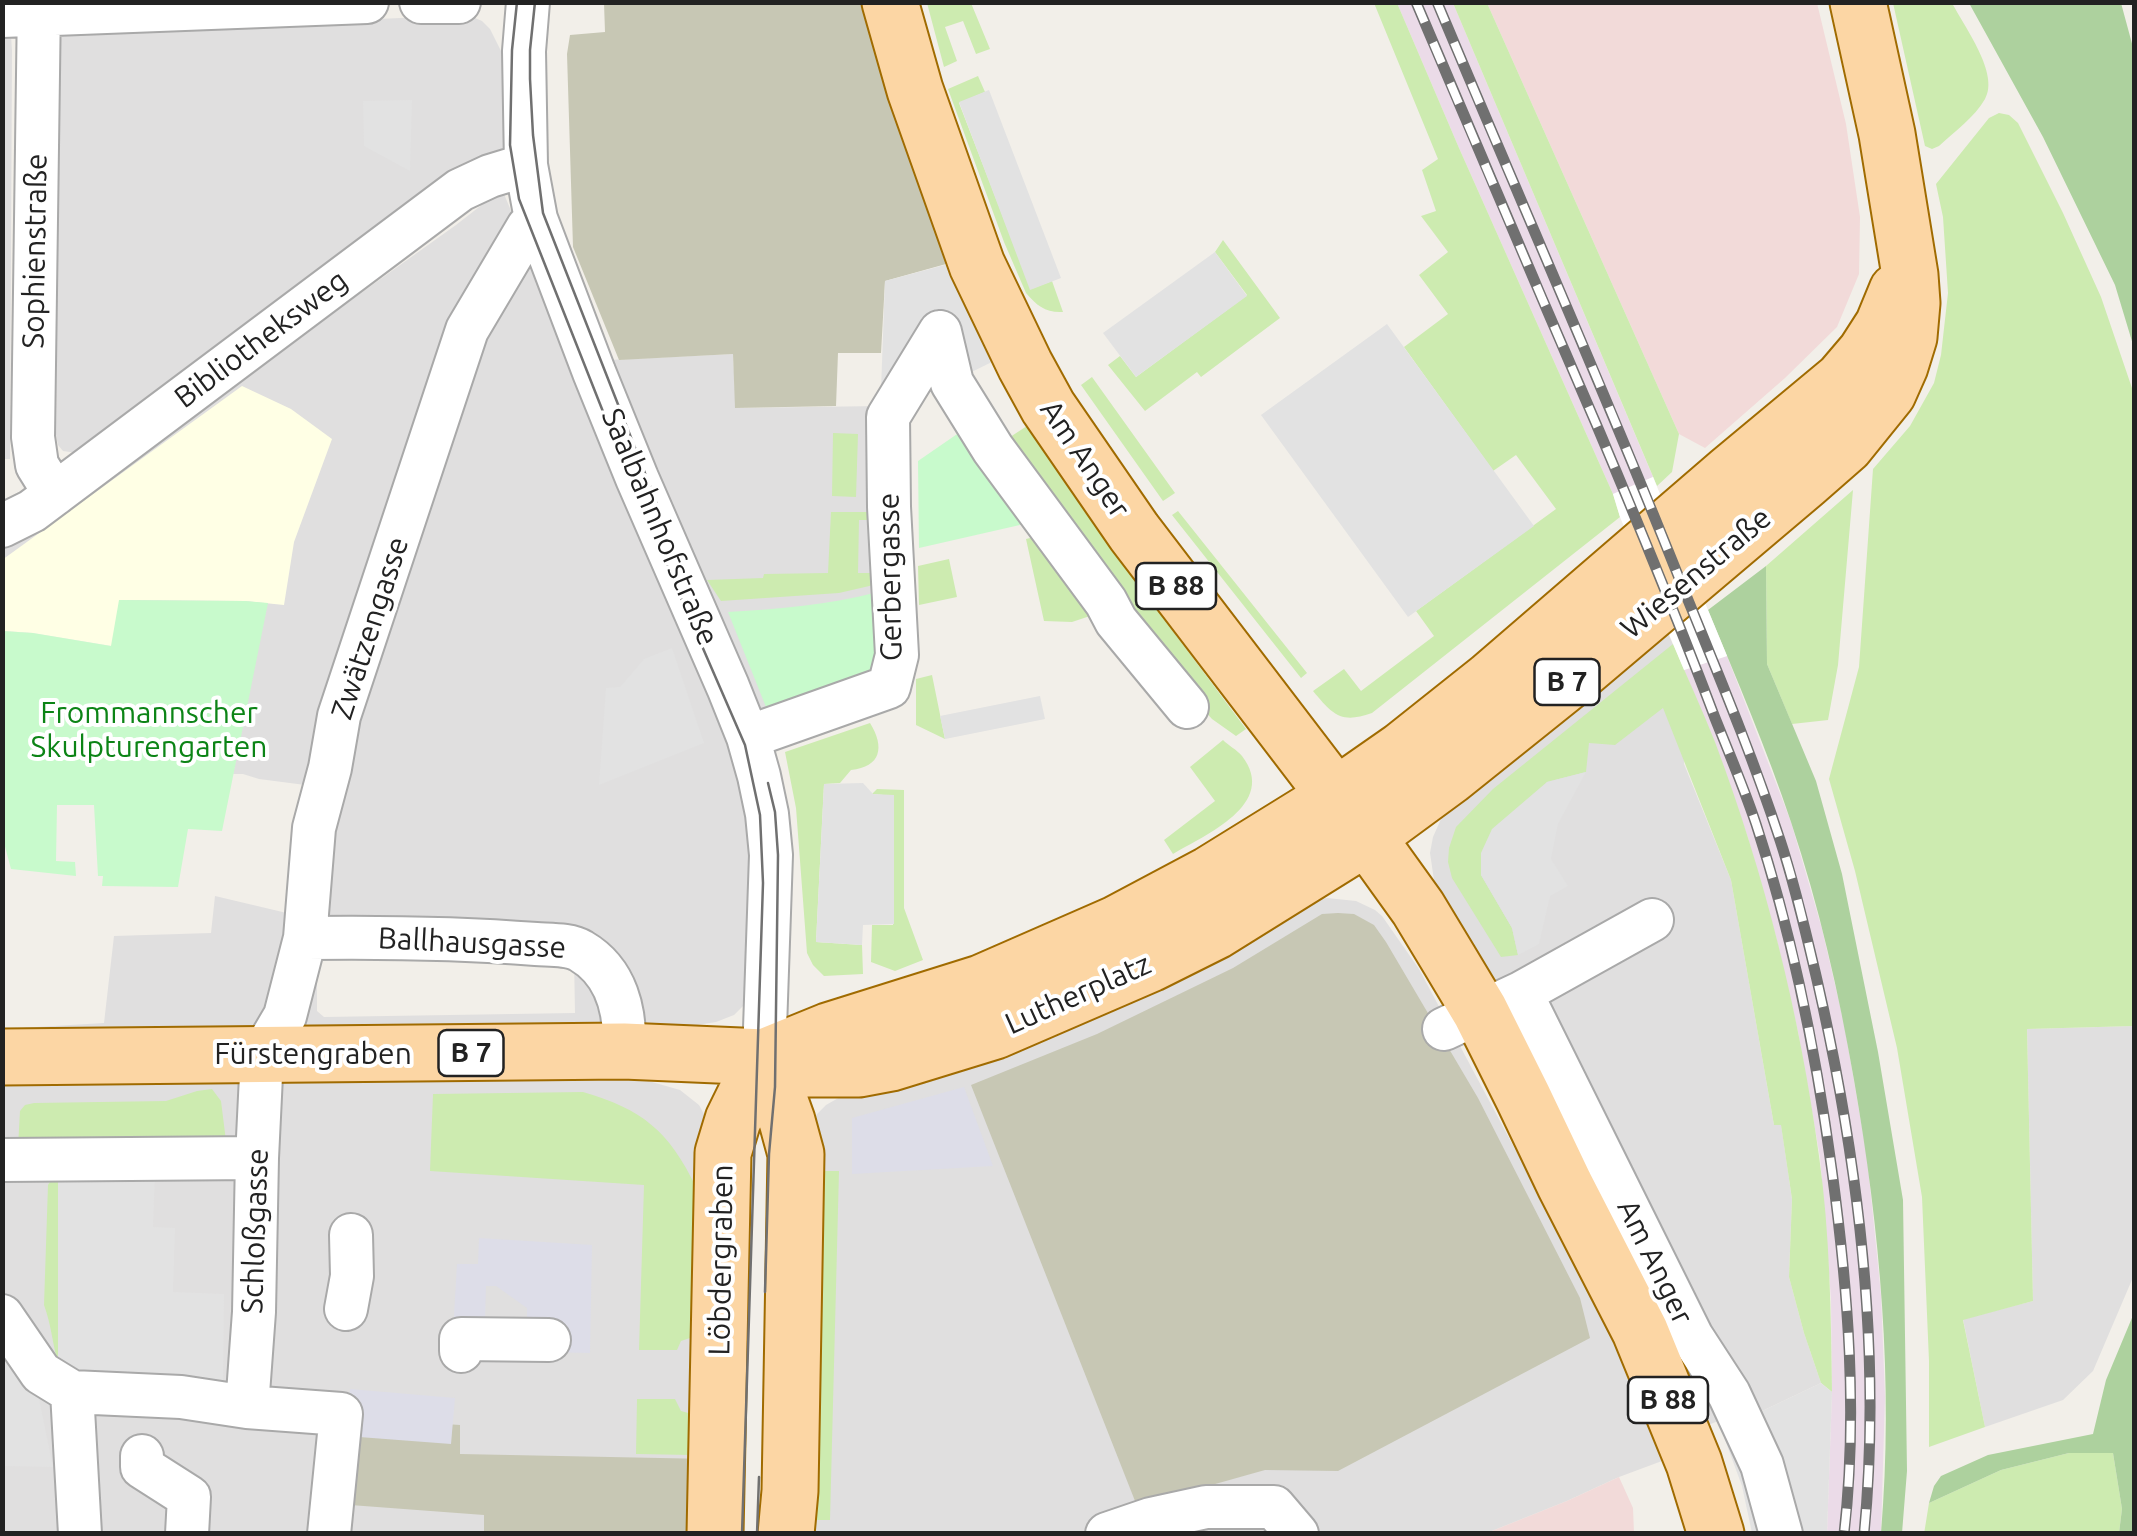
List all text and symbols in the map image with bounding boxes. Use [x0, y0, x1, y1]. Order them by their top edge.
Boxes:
street label: Sophienstraße [15, 153, 55, 349]
street label: Bibliotheksweg [167, 262, 355, 416]
street label: Am Anger [1033, 393, 1137, 525]
street label: Saalbahnhofstraße [594, 403, 726, 651]
street label: Gerbergasse [871, 492, 909, 662]
street label: Wiesenstraße [1614, 500, 1778, 646]
street label: Zwätzengasse [324, 532, 416, 724]
road number: B 88 [1136, 563, 1216, 609]
road number: B 7 [1534, 659, 1600, 705]
park label: Frommannscher Skulpturengarten [31, 695, 267, 766]
street label: Ballhausgasse [377, 920, 567, 966]
street label: Lutherplatz [1000, 946, 1156, 1042]
road number: B 7 [438, 1030, 504, 1076]
street label: Fürstengraben [214, 1036, 412, 1072]
street label: Schloßgasse [234, 1148, 276, 1314]
street label: Löbdergraben [701, 1164, 741, 1356]
street label: Am Anger [1609, 1194, 1701, 1330]
road number: B 88 [1628, 1377, 1708, 1423]

